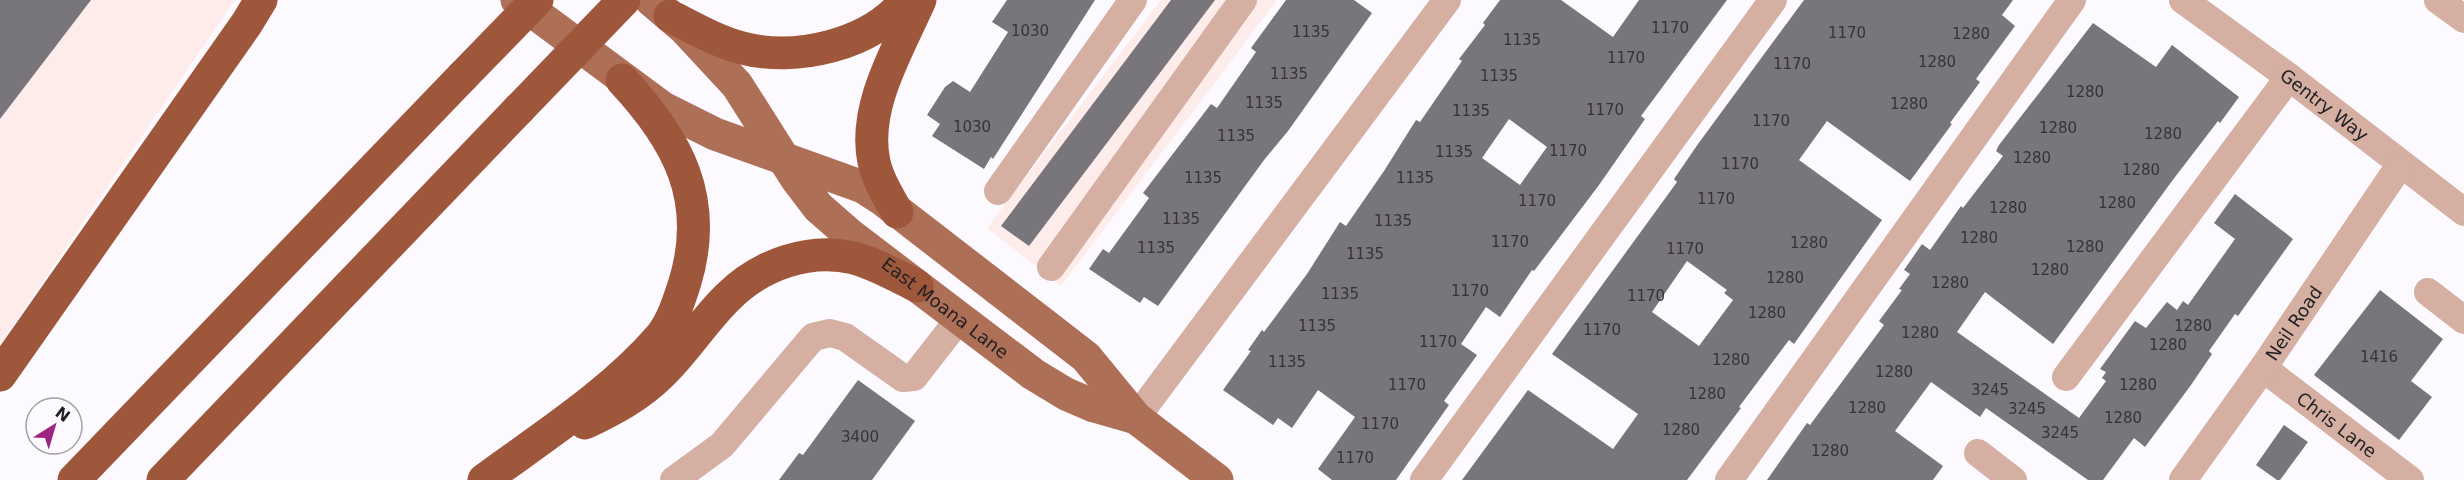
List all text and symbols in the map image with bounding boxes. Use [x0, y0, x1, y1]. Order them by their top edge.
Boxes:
house number: 1170 [1651, 19, 1689, 37]
house number: 1030 [1011, 22, 1049, 40]
house number: 1135 [1292, 23, 1330, 41]
house number: 1170 [1828, 24, 1866, 42]
house number: 1280 [1952, 25, 1990, 43]
house number: 1135 [1503, 31, 1541, 49]
house number: 1170 [1607, 49, 1645, 67]
house number: 1280 [1918, 53, 1956, 71]
house number: 1170 [1773, 55, 1811, 73]
street label: Gentry Way [2276, 64, 2373, 145]
house number: 1135 [1270, 65, 1308, 83]
house number: 1135 [1480, 67, 1518, 85]
house number: 1280 [2066, 83, 2104, 101]
house number: 1135 [1245, 94, 1283, 112]
house number: 1280 [1890, 95, 1928, 113]
house number: 1170 [1586, 101, 1624, 119]
house number: 1135 [1452, 102, 1490, 120]
house number: 1170 [1752, 112, 1790, 130]
house number: 1030 [953, 118, 991, 136]
house number: 1280 [2039, 119, 2077, 137]
house number: 1280 [2144, 125, 2182, 143]
house number: 1135 [1217, 127, 1255, 145]
house number: 1170 [1549, 142, 1587, 160]
house number: 1135 [1435, 143, 1473, 161]
house number: 1280 [2013, 149, 2051, 167]
house number: 1170 [1721, 155, 1759, 173]
house number: 1280 [2122, 161, 2160, 179]
house number: 1135 [1184, 169, 1222, 187]
house number: 1135 [1396, 169, 1434, 187]
house number: 1170 [1697, 190, 1735, 208]
house number: 1170 [1518, 192, 1556, 210]
house number: 1280 [2098, 194, 2136, 212]
house number: 1280 [1989, 199, 2027, 217]
house number: 1135 [1162, 210, 1200, 228]
house number: 1135 [1374, 212, 1412, 230]
house number: 1280 [1960, 229, 1998, 247]
house number: 1170 [1491, 233, 1529, 251]
house number: 1280 [1790, 234, 1828, 252]
house number: 1280 [2066, 238, 2104, 256]
house number: 1135 [1137, 239, 1175, 257]
house number: 1170 [1666, 240, 1704, 258]
house number: 1135 [1346, 245, 1384, 263]
street label: East Moana Lane [878, 253, 1013, 362]
house number: 1280 [2031, 261, 2069, 279]
house number: 1280 [1766, 269, 1804, 287]
house number: 1280 [1931, 274, 1969, 292]
house number: 1170 [1451, 282, 1489, 300]
street label: Neil Road [2261, 282, 2326, 364]
house number: 1135 [1321, 285, 1359, 303]
house number: 1170 [1627, 287, 1665, 305]
house number: 1280 [1748, 304, 1786, 322]
house number: 1135 [1298, 317, 1336, 335]
house number: 1280 [2174, 317, 2212, 335]
house number: 1170 [1583, 321, 1621, 339]
house number: 1280 [1901, 324, 1939, 342]
house number: 1170 [1419, 333, 1457, 351]
house number: 1280 [2149, 336, 2187, 354]
house number: 1416 [2360, 348, 2398, 366]
house number: 1280 [1712, 351, 1750, 369]
house number: 1135 [1268, 353, 1306, 371]
house number: 1280 [1875, 363, 1913, 381]
house number: 1170 [1388, 376, 1426, 394]
house number: 1280 [2119, 376, 2157, 394]
house number: 3245 [1971, 381, 2009, 399]
house number: 1280 [1688, 385, 1726, 403]
street label: Chris Lane [2293, 387, 2381, 462]
north arrow [24, 396, 84, 456]
house number: 1280 [1848, 399, 1886, 417]
house number: 3245 [2008, 400, 2046, 418]
text: N [52, 403, 74, 426]
house number: 1280 [2104, 409, 2142, 427]
house number: 1170 [1361, 415, 1399, 433]
house number: 1280 [1662, 421, 1700, 439]
house number: 3245 [2041, 424, 2079, 442]
house number: 3400 [841, 428, 879, 446]
house number: 1280 [1811, 442, 1849, 460]
house number: 1170 [1336, 449, 1374, 467]

